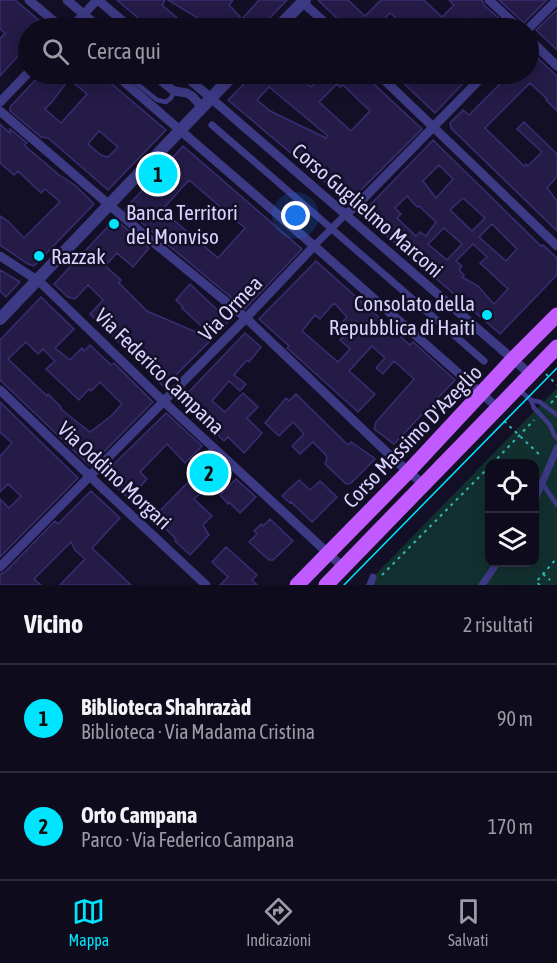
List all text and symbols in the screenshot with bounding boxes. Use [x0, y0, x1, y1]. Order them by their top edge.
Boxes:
search box [18, 18, 539, 84]
icon: search [39, 35, 72, 68]
text: Cerca qui [87, 38, 161, 64]
street label: Corso Guglielmo Marconi [288, 138, 448, 282]
pin: 1 [138, 152, 178, 196]
place label: Banca Territori del Monviso [126, 200, 238, 248]
your location [281, 201, 310, 230]
marker: Banca Territori del Monviso [107, 217, 121, 231]
place label: Razzak [51, 244, 105, 268]
marker: Razzak [32, 249, 46, 263]
street label: Via Ormea [193, 271, 267, 345]
place label: Consolato della Repubblica di Haiti [329, 291, 475, 339]
street label: Via Federico Campana [90, 303, 230, 439]
marker: Consolato della Repubblica di Haiti [480, 308, 494, 322]
street label: Corso Massimo D'Azeglio [338, 360, 486, 512]
street label: Via Oddino Morgari [53, 416, 177, 534]
pin: 2 [190, 450, 228, 496]
map controls [485, 459, 539, 567]
button: locate [485, 459, 539, 513]
button: layers [485, 513, 539, 567]
text: Vicino [24, 609, 83, 639]
text: 2 risultati [463, 613, 533, 636]
text: Biblioteca Shahrazàd [81, 694, 251, 720]
text: 1 [39, 707, 48, 730]
text: 90 m [497, 707, 533, 730]
text: Biblioteca · Via Madama Cristina [81, 720, 315, 743]
text: Orto Campana [81, 802, 197, 828]
text: 2 [39, 815, 48, 838]
text: 170 m [488, 815, 533, 838]
text: Parco · Via Federico Campana [81, 828, 294, 851]
tab: Mappa [68, 895, 109, 949]
tab: Indicazioni [246, 895, 311, 949]
tab: Salvati [448, 895, 488, 949]

